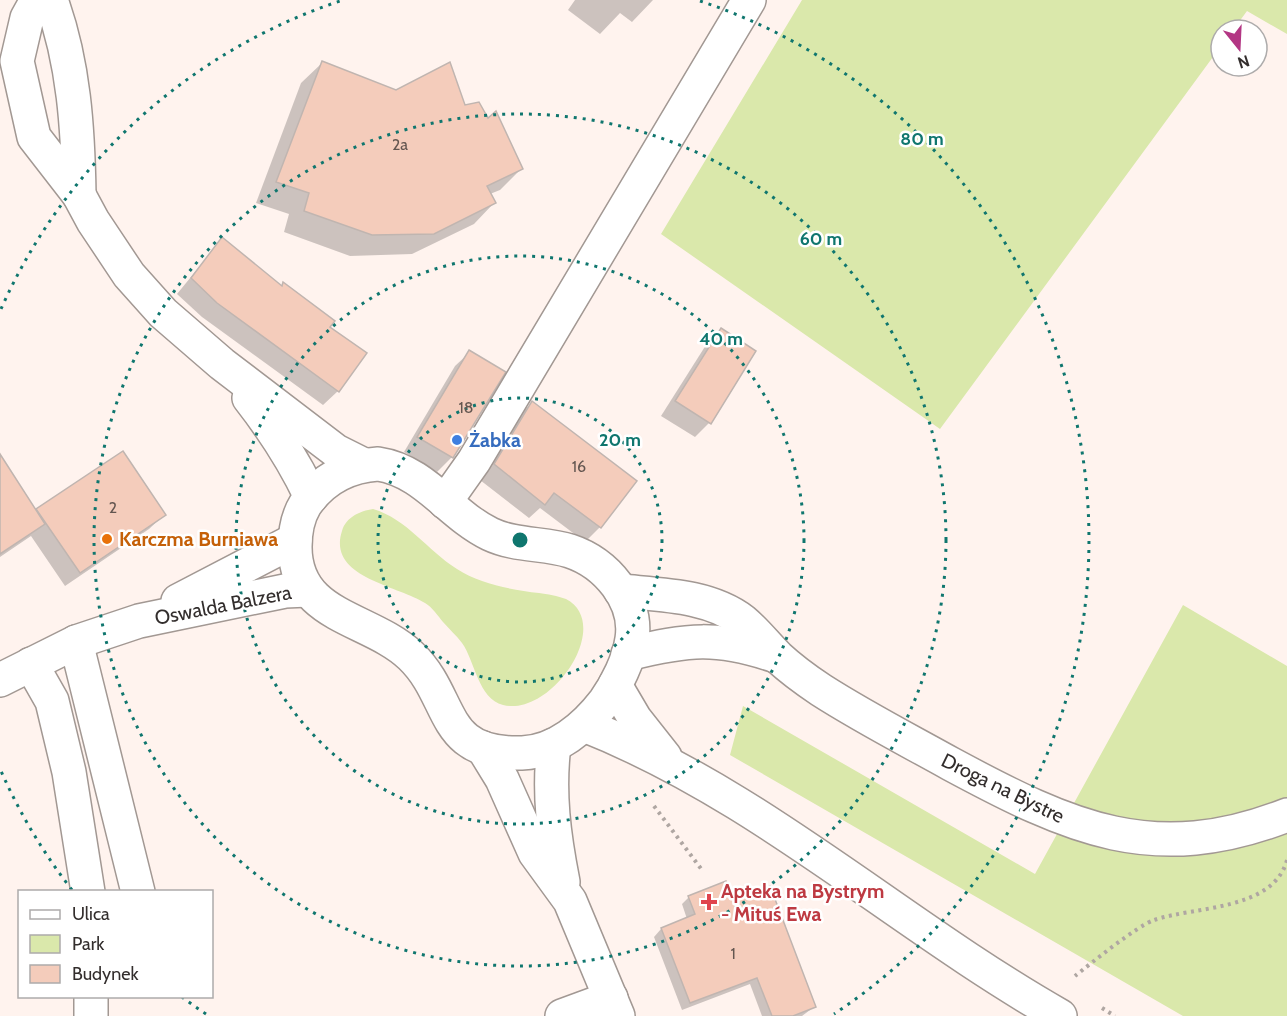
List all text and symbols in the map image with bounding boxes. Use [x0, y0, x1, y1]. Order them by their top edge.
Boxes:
north arrow [1209, 18, 1269, 78]
text: N [1235, 51, 1252, 73]
text: 80 m [900, 128, 944, 150]
house number: 2a [392, 135, 408, 154]
text: 60 m [800, 228, 842, 250]
text: 40 m [699, 328, 743, 350]
house number: 18 [459, 398, 473, 417]
place label: Żabka [469, 428, 521, 452]
text: 20 m [599, 429, 641, 451]
marker: Żabka [450, 433, 464, 447]
house number: 16 [572, 457, 586, 476]
house number: 2 [109, 498, 117, 517]
place label: Karczma Burniawa [119, 527, 278, 551]
centre of rings [510, 530, 530, 550]
marker: Karczma Burniawa [100, 532, 114, 546]
street label: Oswalda Balzera [153, 580, 294, 630]
street label: Droga na Bystre [938, 748, 1068, 828]
place label: Apteka na Bystrym - Mituś Ewa [721, 879, 884, 926]
legend [18, 890, 213, 998]
marker: Apteka na Bystrym - Mituś Ewa [702, 895, 716, 909]
text: Ulica [72, 903, 110, 925]
text: Park [72, 933, 105, 955]
house number: 1 [730, 944, 736, 963]
text: Budynek [72, 963, 139, 985]

